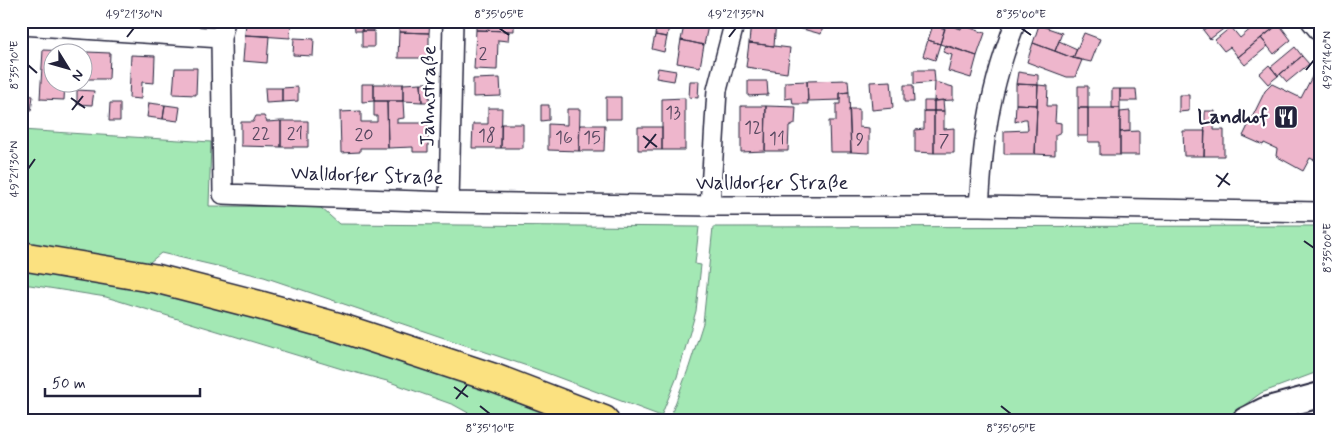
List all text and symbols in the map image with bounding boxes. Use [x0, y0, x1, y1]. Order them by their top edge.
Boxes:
text: 49°21'30"N [106, 7, 162, 23]
text: 8°35'05"E [474, 7, 524, 23]
text: 49°21'35"N [708, 7, 764, 23]
text: 8°35'00"E [996, 7, 1046, 23]
text: 49°21'40"N [1320, 31, 1336, 89]
text: 8°35'10"E [7, 41, 23, 89]
north arrow [42, 42, 92, 92]
house number: 2 [479, 42, 488, 66]
street label: Jahnstraße [415, 45, 443, 147]
text: N [68, 66, 88, 84]
house number: 13 [665, 101, 681, 125]
place label: Landhof [1198, 104, 1268, 131]
restaurant icon: Landhof [1273, 104, 1299, 130]
house number: 12 [744, 116, 762, 140]
house number: 22 [252, 122, 270, 146]
house number: 21 [287, 122, 303, 146]
house number: 20 [354, 123, 374, 147]
house number: 18 [478, 124, 496, 148]
house number: 16 [555, 126, 573, 150]
house number: 15 [583, 126, 601, 150]
house number: 11 [769, 127, 785, 151]
house number: 9 [856, 128, 865, 152]
house number: 7 [939, 129, 950, 153]
text: 49°21'30"N [7, 141, 23, 197]
street label: Walldorfer Straße [290, 160, 444, 192]
street label: Walldorfer Straße [696, 170, 848, 197]
text: 8°35'00"E [1320, 223, 1336, 273]
scale bar [45, 366, 200, 398]
text: 50 m [52, 374, 86, 394]
text: 8°35'10"E [466, 421, 514, 437]
text: 8°35'05"E [986, 421, 1036, 437]

